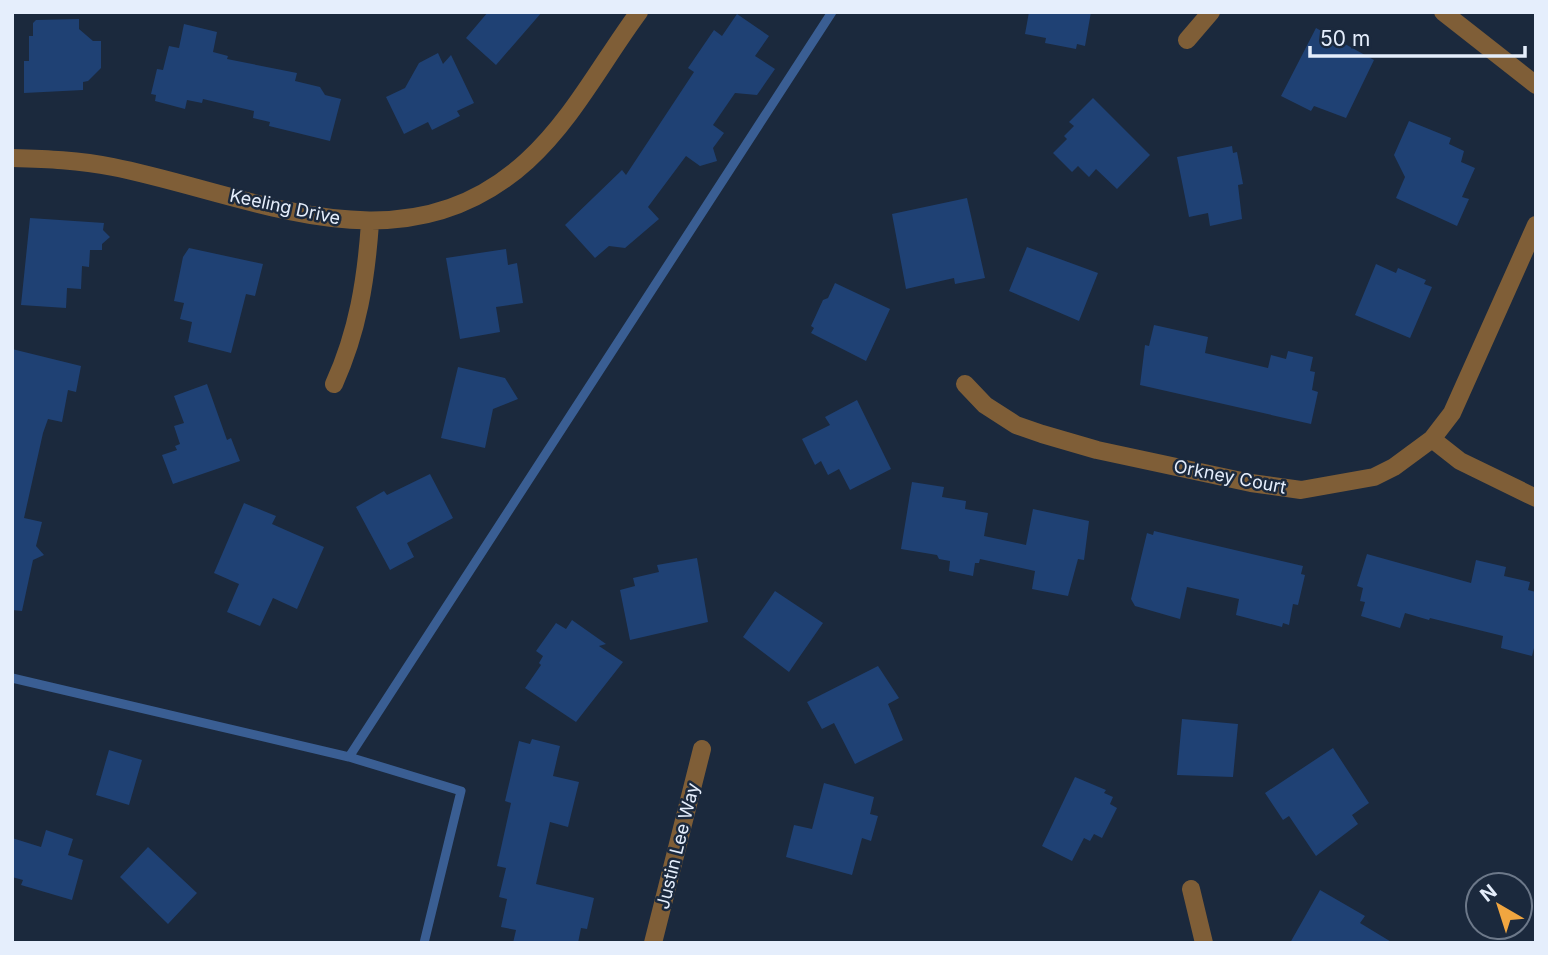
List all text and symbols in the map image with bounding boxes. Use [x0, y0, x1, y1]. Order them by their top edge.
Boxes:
scale bar [1310, 14, 1525, 58]
text: 50 m [1320, 26, 1370, 51]
street label: Keeling Drive [228, 185, 342, 228]
street label: Orkney Court [1172, 455, 1288, 498]
street label: Justin Lee Way [652, 781, 703, 911]
north arrow [1464, 871, 1534, 941]
text: N [1476, 880, 1501, 907]

